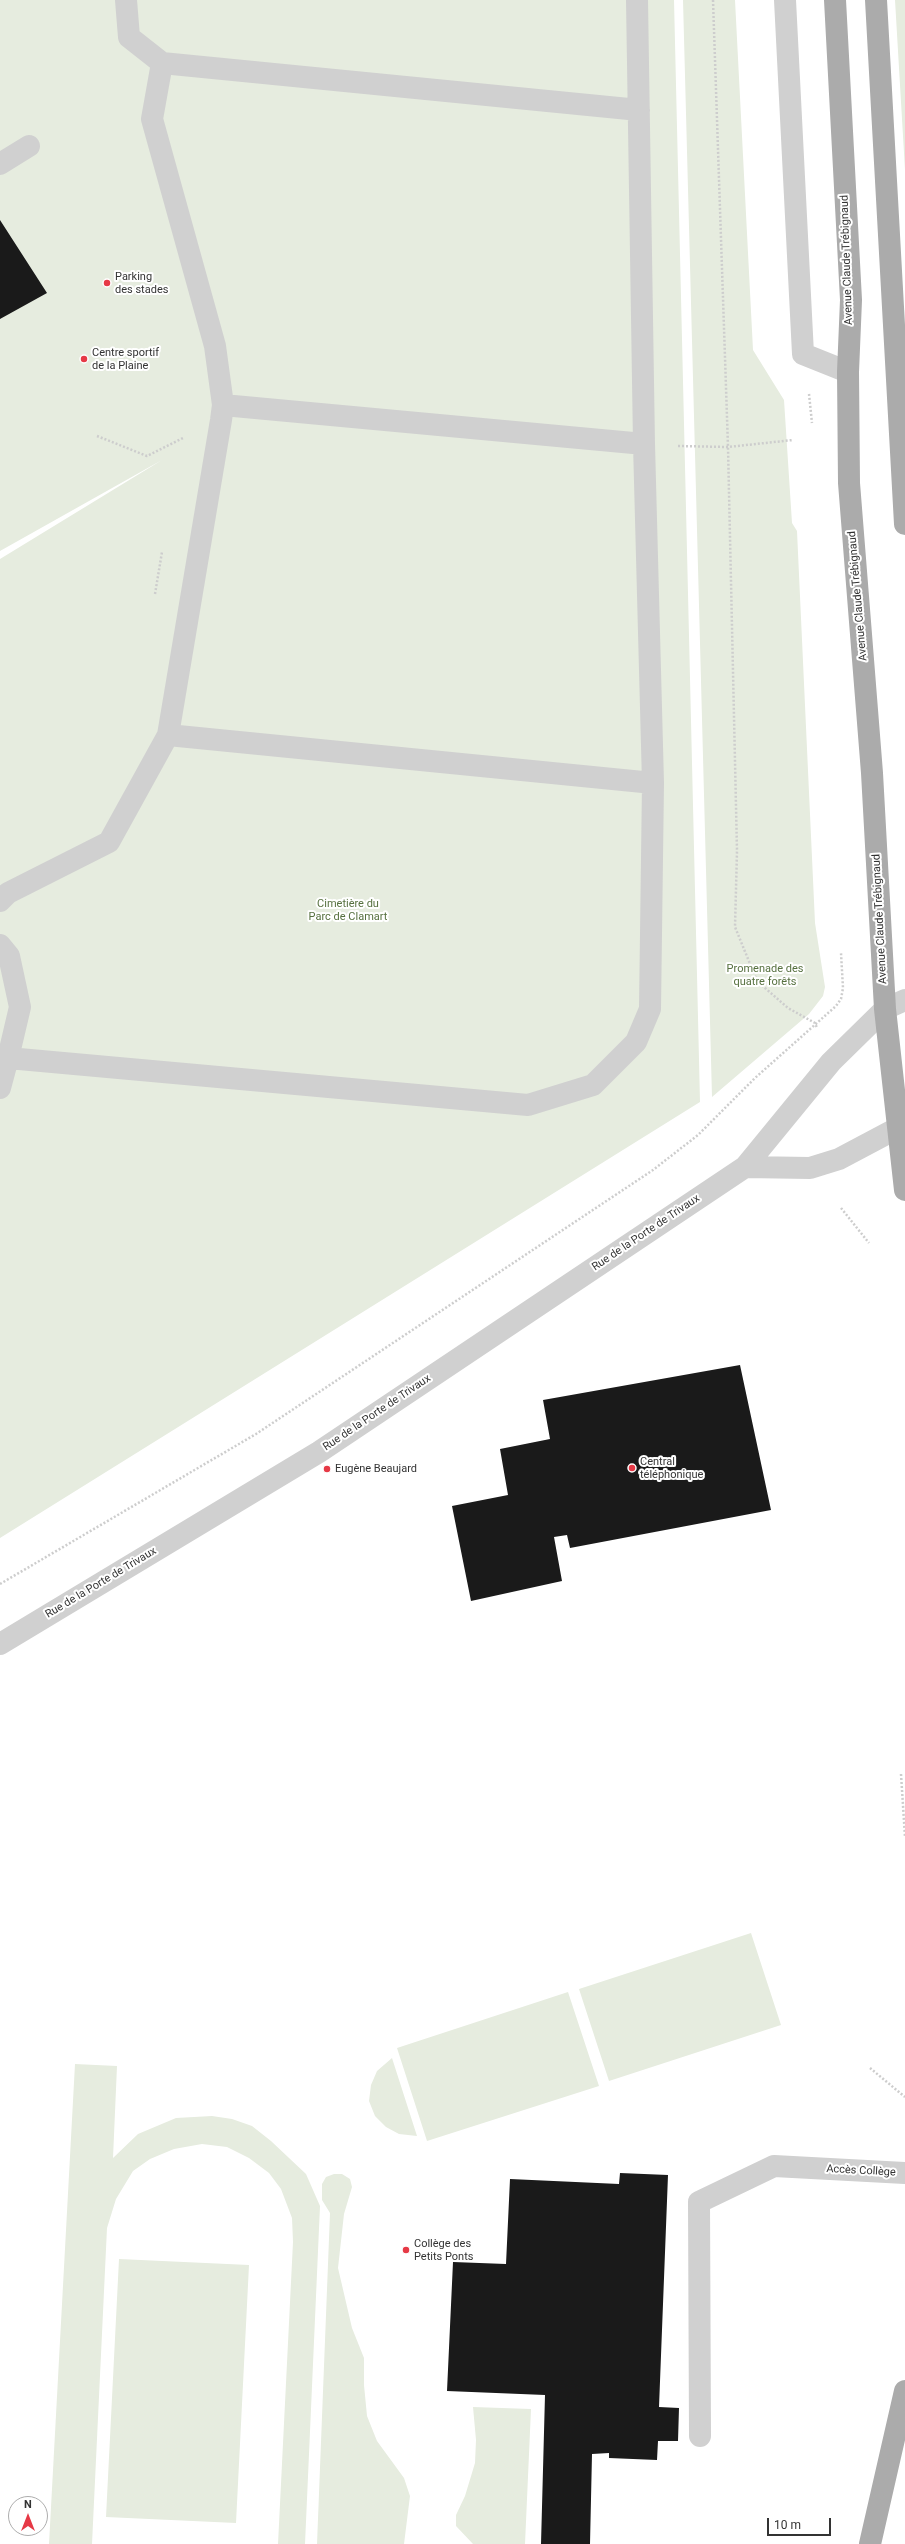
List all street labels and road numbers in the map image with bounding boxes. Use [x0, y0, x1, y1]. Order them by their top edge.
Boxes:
street label: Avenue Claude Trébignaud [838, 195, 856, 325]
street label: Avenue Claude Trébignaud [846, 531, 870, 661]
street label: Avenue Claude Trébignaud [870, 854, 890, 984]
street label: Rue de la Porte de Trivaux [590, 1192, 702, 1274]
street label: Rue de la Porte de Trivaux [321, 1372, 433, 1454]
street label: Rue de la Porte de Trivaux [43, 1545, 159, 1621]
street label: Accès Collège [826, 2163, 896, 2179]

